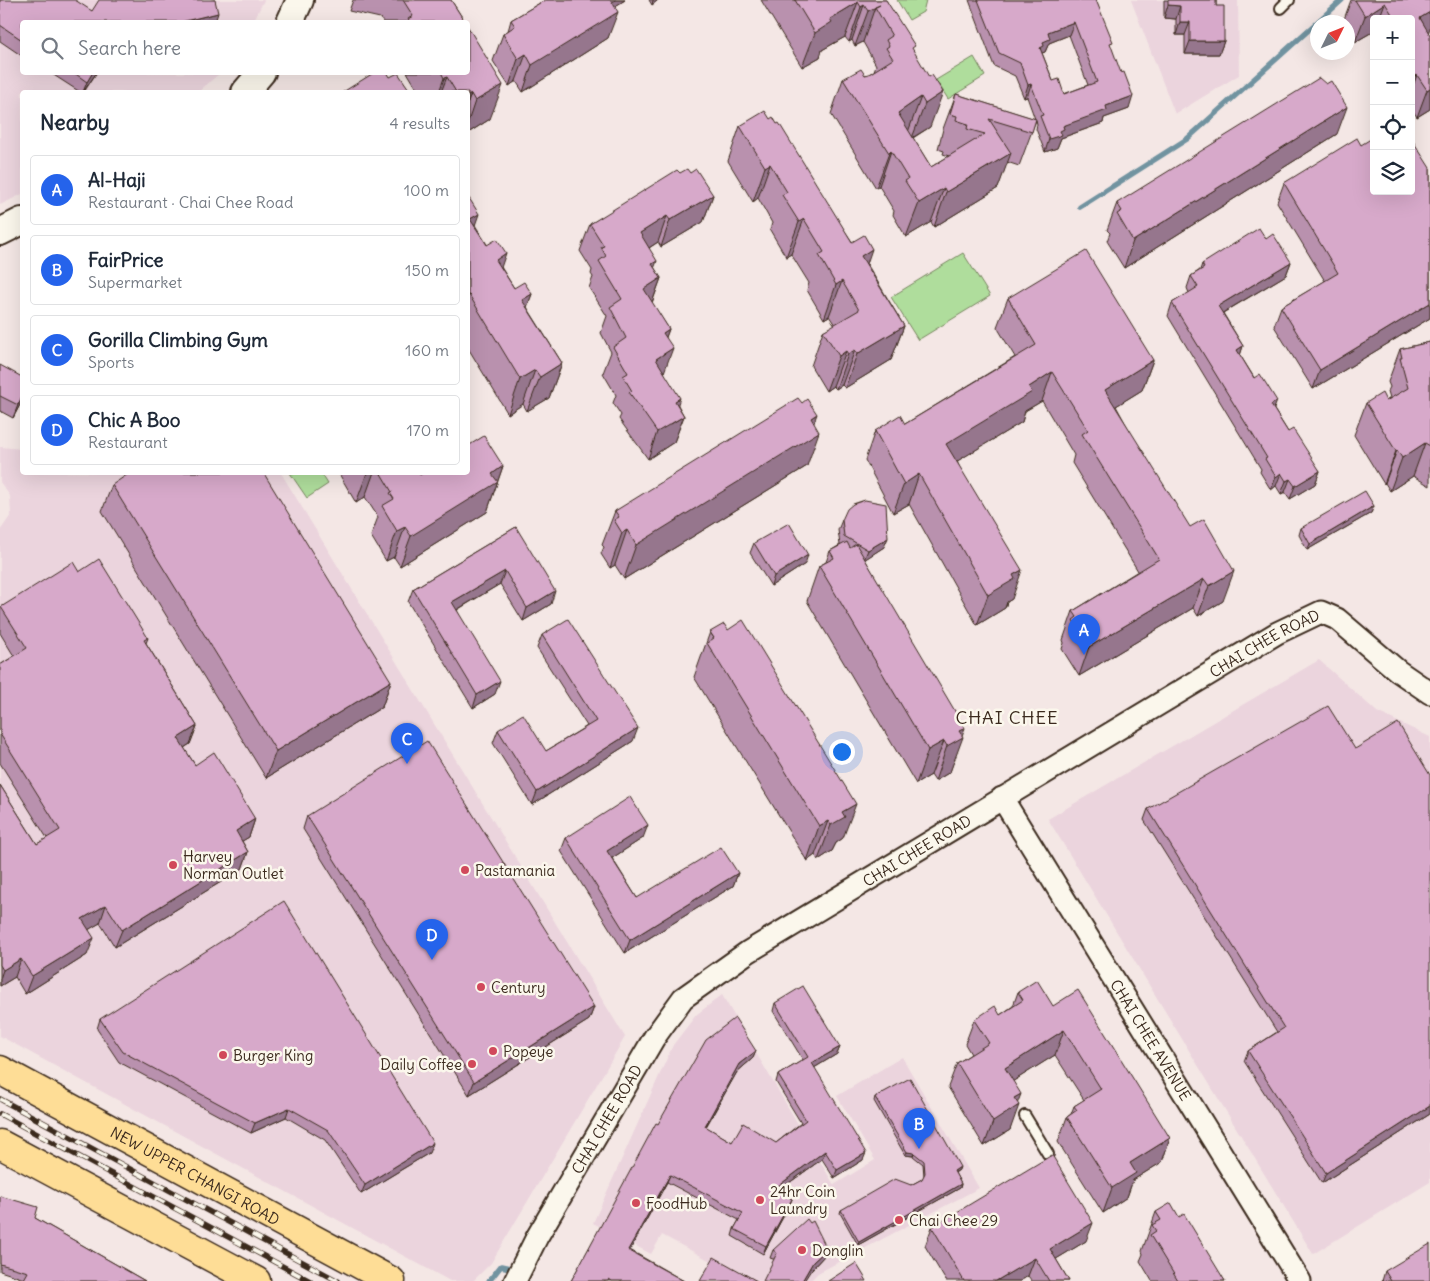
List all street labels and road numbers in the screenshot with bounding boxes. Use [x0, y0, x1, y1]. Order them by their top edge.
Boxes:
street label: CHAI CHEE ROAD [1206, 605, 1322, 681]
street label: CHAI CHEE ROAD [859, 810, 974, 890]
street label: CHAI CHEE AVENUE [1107, 976, 1196, 1104]
street label: CHAI CHEE ROAD [567, 1061, 646, 1177]
street label: NEW UPPER CHANGI ROAD [107, 1122, 283, 1229]

